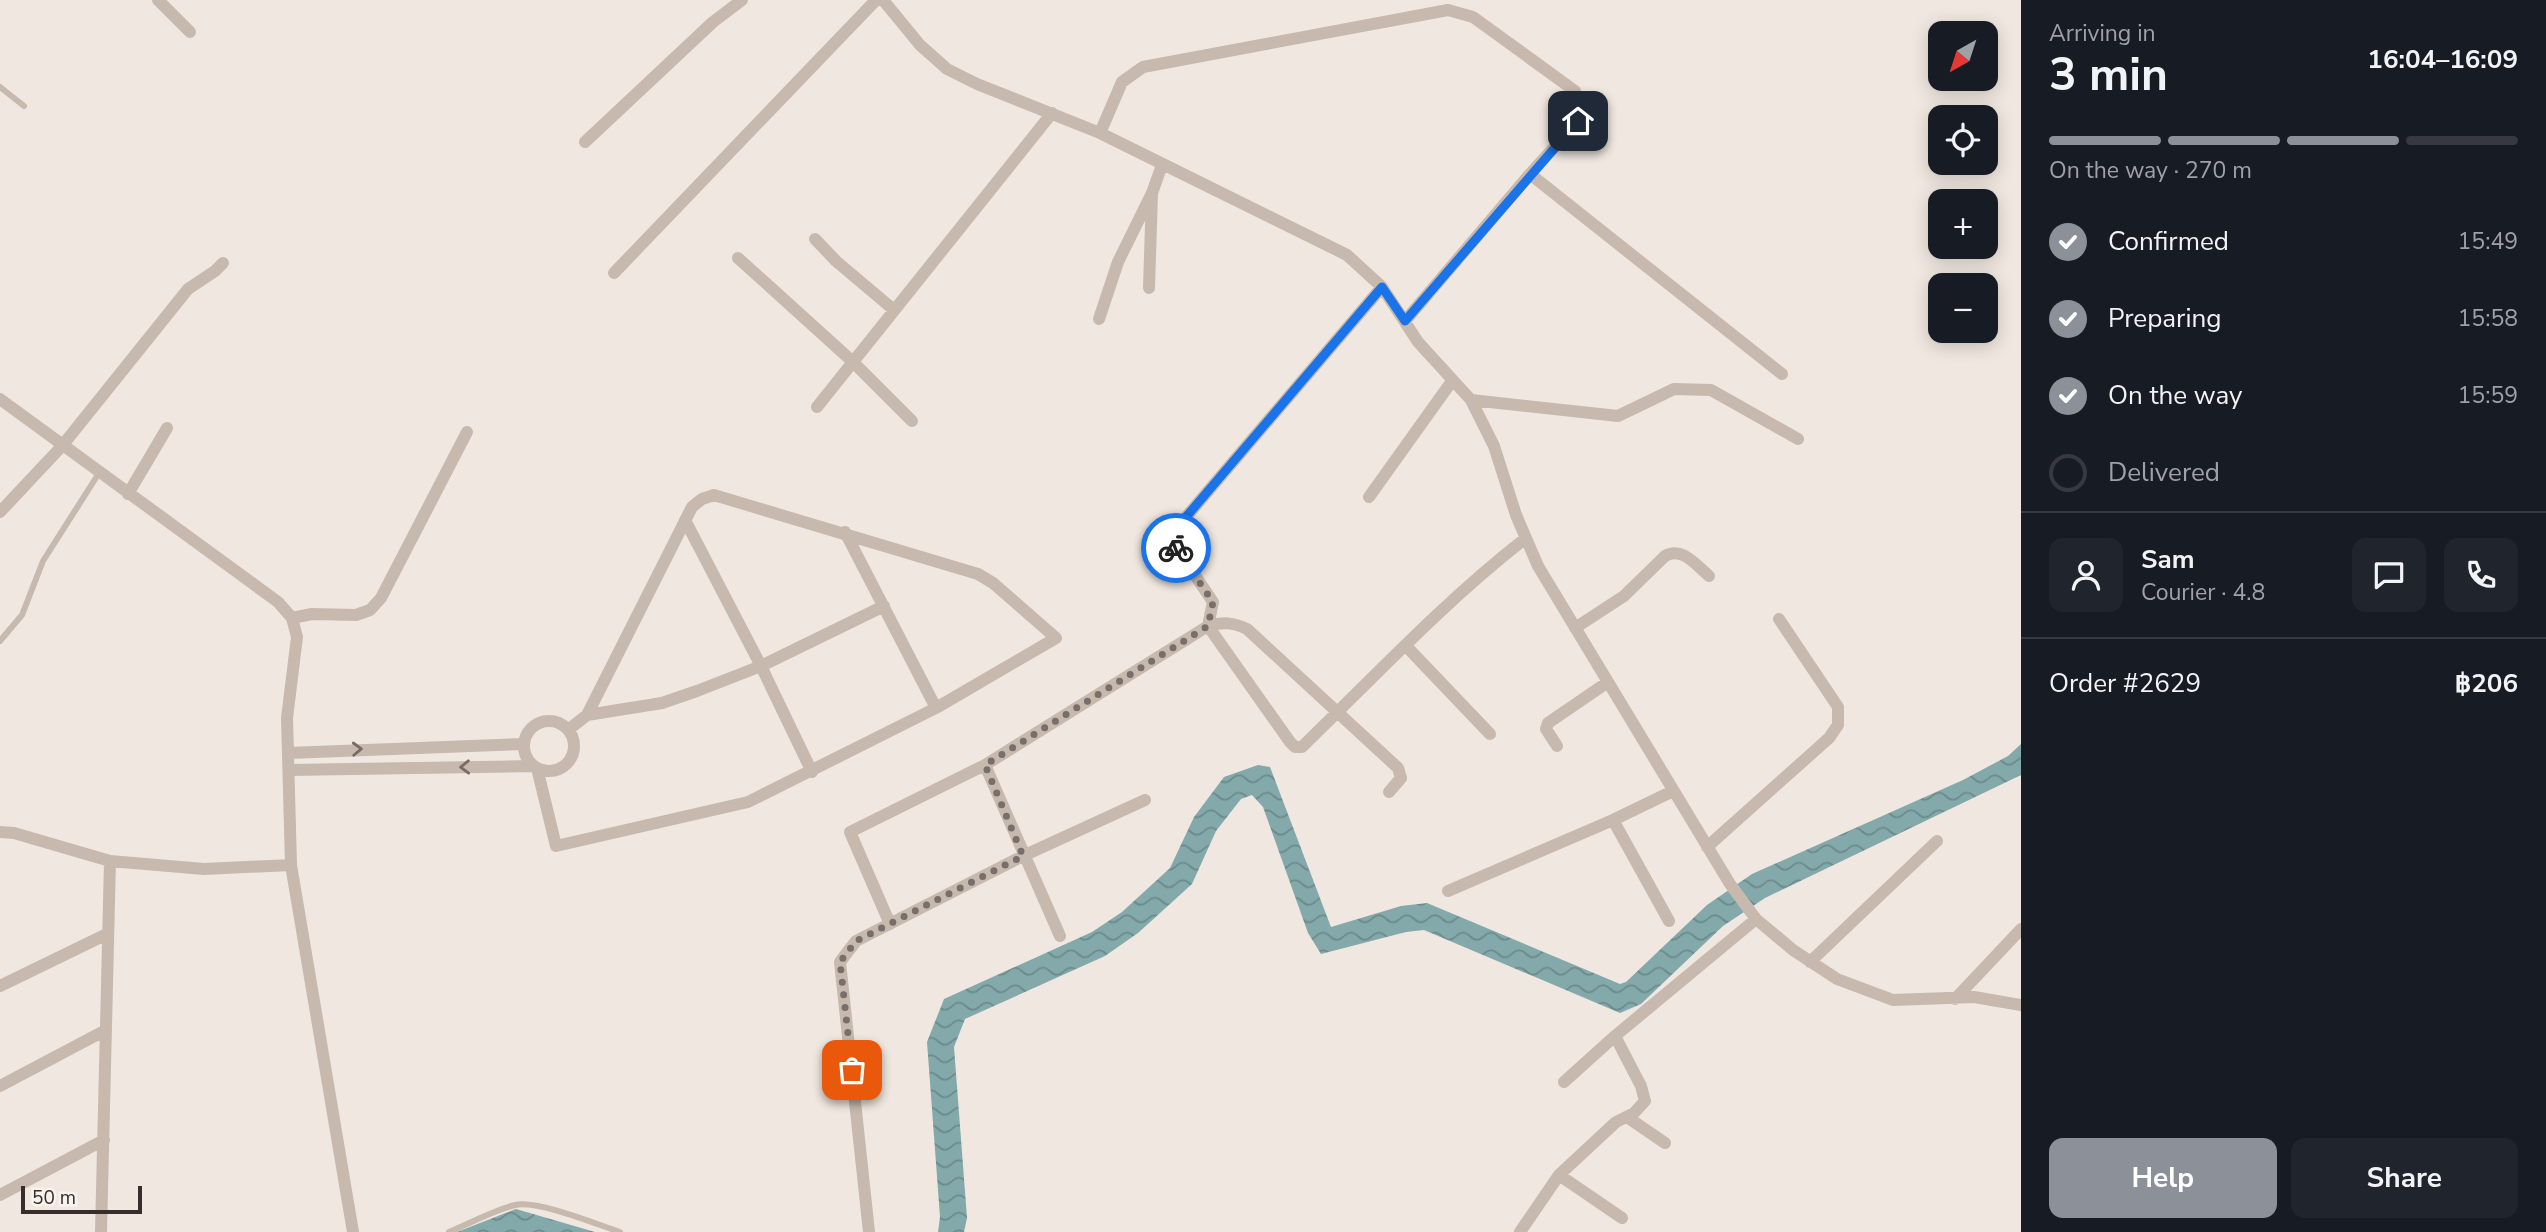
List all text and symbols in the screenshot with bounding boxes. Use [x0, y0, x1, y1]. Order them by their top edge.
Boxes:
text: Arriving in [2049, 18, 2156, 49]
north arrow [1928, 21, 1998, 91]
map controls [1928, 21, 1998, 343]
text: 16:04–16:09 [2367, 42, 2518, 77]
text: 3 min [2049, 43, 2168, 106]
pin [1548, 91, 1608, 151]
icon: home [1559, 102, 1597, 140]
button: locate [1928, 105, 1998, 175]
text: On the way · 270 m [2049, 155, 2252, 186]
button: + [1928, 189, 1998, 259]
icon: check [2049, 223, 2087, 261]
text: Confirmed [2108, 224, 2229, 259]
text: 15:49 [2458, 226, 2518, 257]
button: − [1928, 273, 1998, 343]
icon: check [2049, 300, 2087, 338]
text: Preparing [2108, 301, 2221, 336]
text: 15:58 [2458, 303, 2518, 334]
icon: check [2049, 377, 2087, 415]
text: On the way [2108, 378, 2242, 413]
text: 15:59 [2458, 380, 2518, 411]
text: Delivered [2108, 455, 2220, 490]
courier [1141, 513, 1211, 583]
icon: bike [1157, 529, 1195, 567]
button: person [2049, 538, 2123, 612]
button: chat [2352, 538, 2426, 612]
button: phone [2444, 538, 2518, 612]
text: Sam [2141, 542, 2194, 577]
text: Courier · 4.8 [2141, 577, 2265, 608]
text: Order #2629 [2049, 666, 2201, 701]
text: ฿206 [2455, 666, 2518, 701]
one-way arrow [351, 742, 362, 757]
one-way arrow [460, 759, 470, 775]
pin [822, 1040, 882, 1100]
icon: bag [833, 1051, 871, 1089]
button: Help [2049, 1138, 2277, 1218]
button: Share [2291, 1138, 2518, 1218]
scale bar [21, 1183, 142, 1215]
text: 50 m [32, 1185, 76, 1211]

